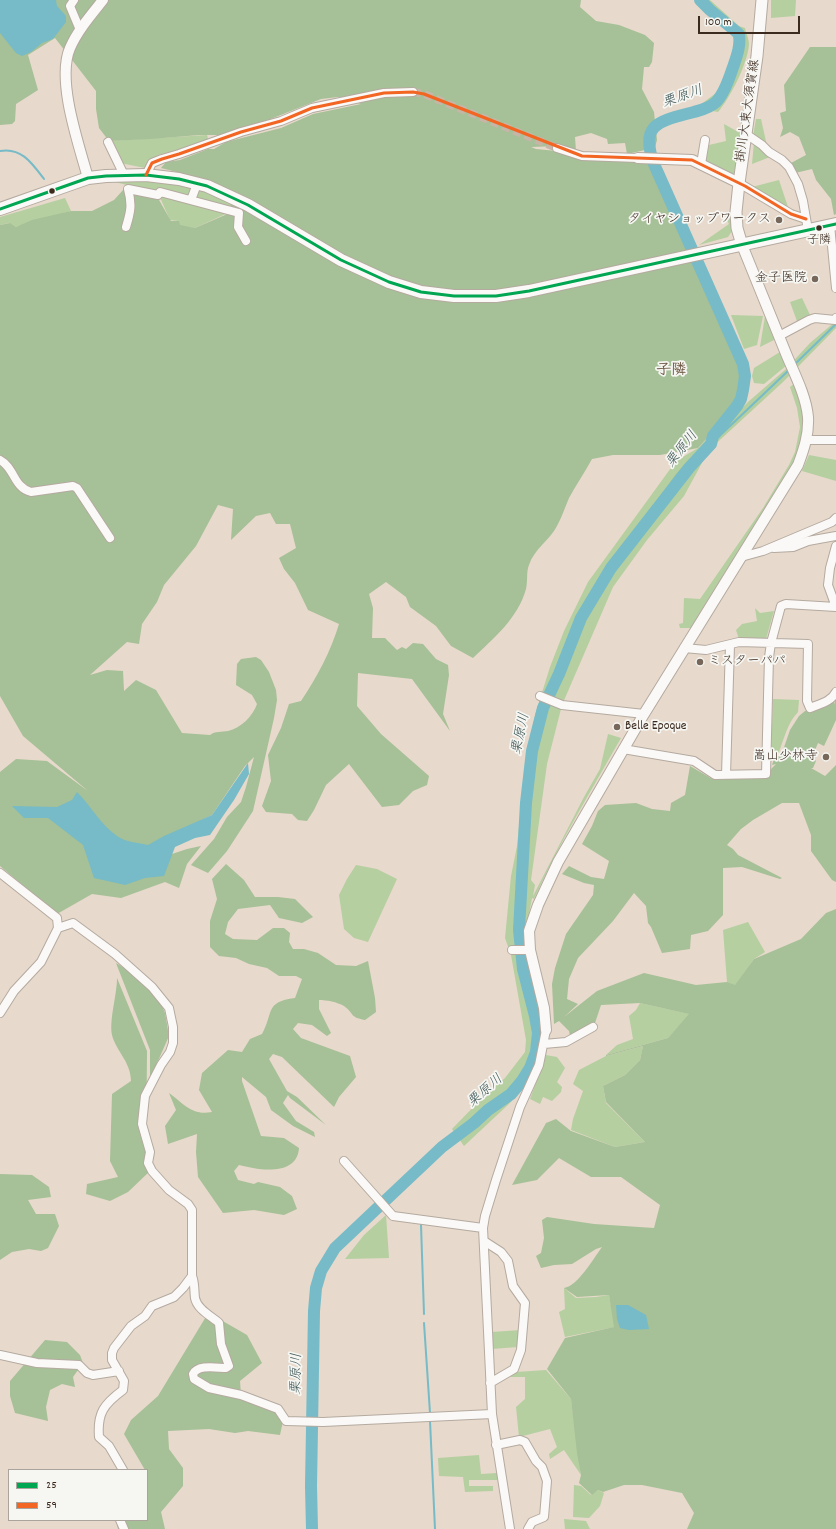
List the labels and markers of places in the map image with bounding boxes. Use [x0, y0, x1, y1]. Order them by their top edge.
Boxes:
unlabelled marker [47, 186, 57, 196]
place label: タイヤショップワークス [628, 212, 771, 228]
marker: タイヤショップワークス [774, 215, 784, 225]
marker: 子隣 [814, 223, 824, 233]
place label: 子隣 [807, 234, 831, 248]
place label: 金子医院 [755, 271, 807, 287]
marker: 金子医院 [810, 274, 820, 284]
place label: ミスターパパ [708, 654, 786, 670]
marker: ミスターパパ [695, 657, 705, 667]
place label: Belle Epoque [625, 719, 687, 735]
marker: Belle Epoque [612, 722, 622, 732]
place label: 嵩山少林寺 [753, 749, 818, 765]
marker: 嵩山少林寺 [821, 752, 831, 762]

